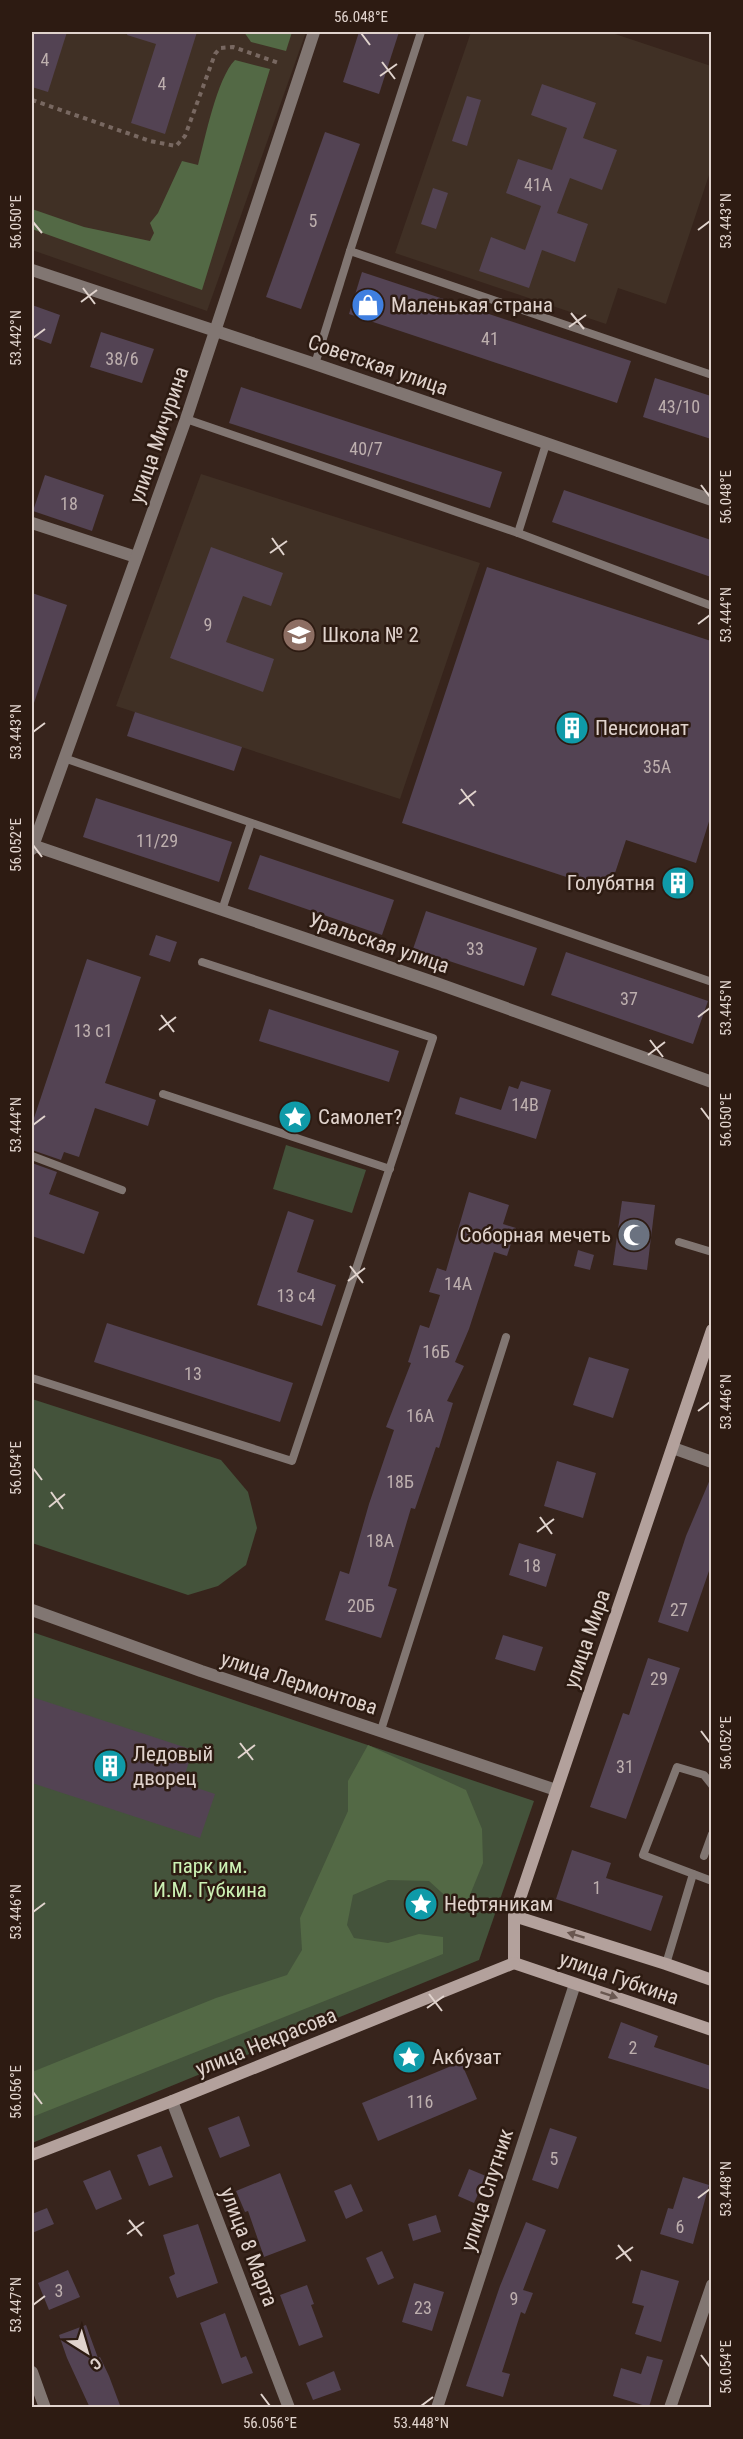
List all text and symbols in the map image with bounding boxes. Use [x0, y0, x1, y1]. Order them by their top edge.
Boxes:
text: 56.048°E [334, 8, 388, 26]
house number: 4 [41, 49, 50, 70]
house number: 4 [158, 73, 167, 94]
house number: 41А [524, 174, 553, 195]
text: 53.443°N [717, 193, 735, 249]
text: 56.050°E [7, 195, 25, 249]
house number: 5 [309, 210, 318, 231]
shop icon: Маленькая страна [350, 287, 386, 323]
place label: Маленькая страна [391, 293, 553, 317]
text: 53.442°N [7, 310, 25, 366]
house number: 41 [481, 328, 499, 349]
street label: Советская улица [305, 330, 451, 400]
house number: 38/6 [105, 348, 139, 369]
street label: улица Мичурина [124, 364, 194, 506]
house number: 43/10 [658, 396, 700, 417]
house number: 40/7 [349, 438, 383, 459]
text: 56.048°E [717, 470, 735, 524]
house number: 18 [60, 493, 78, 514]
text: 53.444°N [717, 587, 735, 643]
house number: 9 [204, 614, 212, 635]
school or university icon: Школа № 2 [281, 617, 317, 653]
place label: Школа № 2 [322, 623, 419, 647]
text: 53.443°N [7, 704, 25, 760]
building icon: Пенсионат [554, 710, 590, 746]
place label: Пенсионат [595, 716, 689, 740]
house number: 35А [643, 756, 672, 777]
text: 56.052°E [7, 818, 25, 872]
house number: 11/29 [136, 830, 178, 851]
building icon: Голубятня [660, 865, 696, 901]
place label: Голубятня [567, 871, 655, 895]
street label: Уральская улица [305, 908, 453, 978]
house number: 33 [466, 938, 484, 959]
text: 53.445°N [717, 980, 735, 1036]
house number: 37 [620, 988, 638, 1009]
house number: 13 с1 [73, 1020, 113, 1041]
text: 56.050°E [717, 1093, 735, 1147]
house number: 14В [511, 1094, 539, 1115]
text: 53.444°N [7, 1097, 25, 1153]
place icon: Самолет? [277, 1099, 313, 1135]
place label: Самолет? [318, 1105, 402, 1129]
mosque icon: Соборная мечеть [616, 1217, 652, 1253]
place label: Соборная мечеть [460, 1223, 611, 1247]
house number: 14А [444, 1273, 473, 1294]
house number: 13 с4 [276, 1285, 316, 1306]
house number: 16Б [422, 1341, 450, 1362]
house number: 13 [184, 1363, 202, 1384]
text: 53.446°N [717, 1374, 735, 1430]
house number: 16А [406, 1405, 435, 1426]
text: 56.054°E [7, 1441, 25, 1495]
house number: 18Б [386, 1471, 414, 1492]
house number: 18А [366, 1530, 395, 1551]
house number: 18 [523, 1555, 541, 1576]
street label: улица Мира [559, 1587, 615, 1691]
house number: 20Б [347, 1595, 375, 1616]
house number: 27 [670, 1599, 688, 1620]
street label: улица Лермонтова [218, 1646, 380, 1720]
house number: 29 [650, 1668, 668, 1689]
text: 56.052°E [717, 1716, 735, 1770]
place label: Ледовый дворец [133, 1742, 213, 1790]
building icon: Ледовый дворец [92, 1748, 128, 1784]
house number: 31 [616, 1756, 634, 1777]
park label: парк им. И.М. Губкина [153, 1854, 267, 1902]
house number: 1 [593, 1877, 601, 1898]
text: 53.446°N [7, 1884, 25, 1940]
place icon: Нефтяникам [403, 1886, 439, 1922]
place label: Нефтяникам [444, 1892, 553, 1916]
one-way arrow [567, 1930, 585, 1940]
street label: улица Губкина [556, 1946, 682, 2010]
one-way arrow [600, 1991, 618, 2001]
street label: улица Некрасова [192, 2003, 340, 2081]
house number: 2 [629, 2037, 638, 2058]
place icon: Акбузат [391, 2039, 427, 2075]
place label: Акбузат [432, 2045, 501, 2069]
text: 56.056°E [7, 2065, 25, 2119]
house number: 116 [407, 2091, 433, 2112]
street label: улица Спутник [456, 2126, 518, 2254]
house number: 5 [550, 2148, 559, 2169]
text: 53.448°N [717, 2161, 735, 2217]
street label: улица 8 Марта [215, 2184, 283, 2310]
house number: 6 [676, 2216, 684, 2237]
text: 53.447°N [7, 2277, 25, 2333]
house number: 3 [55, 2280, 63, 2301]
house number: 9 [510, 2288, 518, 2309]
house number: 23 [414, 2297, 432, 2318]
north arrow [57, 2322, 117, 2382]
text: 56.054°E [717, 2340, 735, 2394]
text: С [86, 2353, 105, 2374]
text: 56.056°E [243, 2414, 297, 2432]
text: 53.448°N [393, 2414, 449, 2432]

